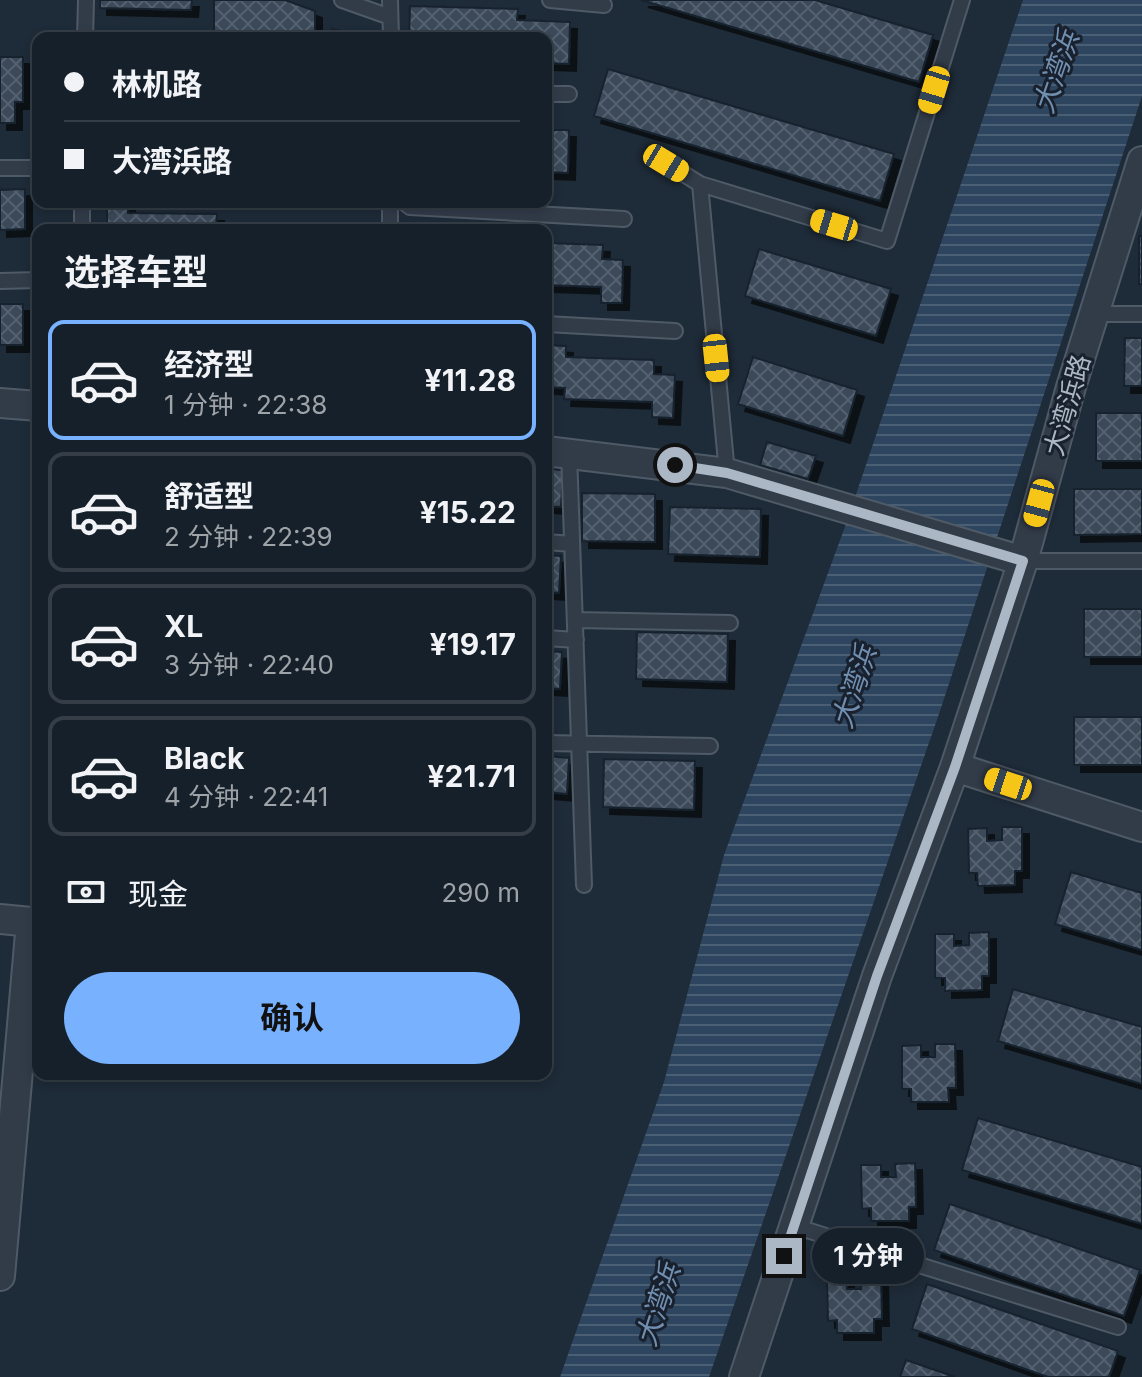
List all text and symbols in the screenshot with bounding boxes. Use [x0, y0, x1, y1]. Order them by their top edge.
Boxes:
water label: 大湾浜 [1026, 24, 1087, 117]
car [916, 64, 952, 116]
text: 林机路 [112, 66, 202, 102]
car [639, 140, 693, 186]
text: 大湾浜路 [112, 143, 232, 179]
car [808, 207, 860, 243]
text: 选择车型 [64, 250, 208, 294]
car [702, 333, 730, 383]
icon: car [68, 344, 140, 416]
text: 经济型 [164, 346, 254, 382]
street label: 大湾浜路 [1038, 351, 1096, 459]
text: ¥11.28 [425, 362, 516, 398]
text: 1 分钟 · 22:38 [164, 389, 327, 420]
route start [657, 447, 693, 483]
icon: car [68, 476, 140, 548]
car [1021, 477, 1057, 529]
text: 舒适型 [164, 478, 254, 514]
text: ¥15.22 [420, 494, 516, 530]
text: 2 分钟 · 22:39 [164, 521, 333, 552]
icon: car [68, 608, 140, 680]
text: XL [164, 608, 203, 644]
text: ¥19.17 [430, 626, 516, 662]
water label: 大湾浜 [825, 639, 884, 732]
text: 3 分钟 · 22:40 [164, 649, 334, 680]
icon: car [68, 740, 140, 812]
text: Black [164, 740, 244, 776]
text: ¥21.71 [427, 758, 516, 794]
car [981, 765, 1035, 803]
text: 4 分钟 · 22:41 [164, 781, 328, 812]
icon: cash [64, 870, 108, 914]
text: 现金 [128, 876, 188, 912]
text: 290 m [442, 877, 520, 908]
button: 确认 [64, 972, 520, 1064]
callout: 1 分钟 [812, 1228, 924, 1284]
route end [766, 1238, 802, 1274]
text: 1 分钟 [833, 1240, 903, 1271]
water label: 大湾浜 [629, 1257, 688, 1350]

